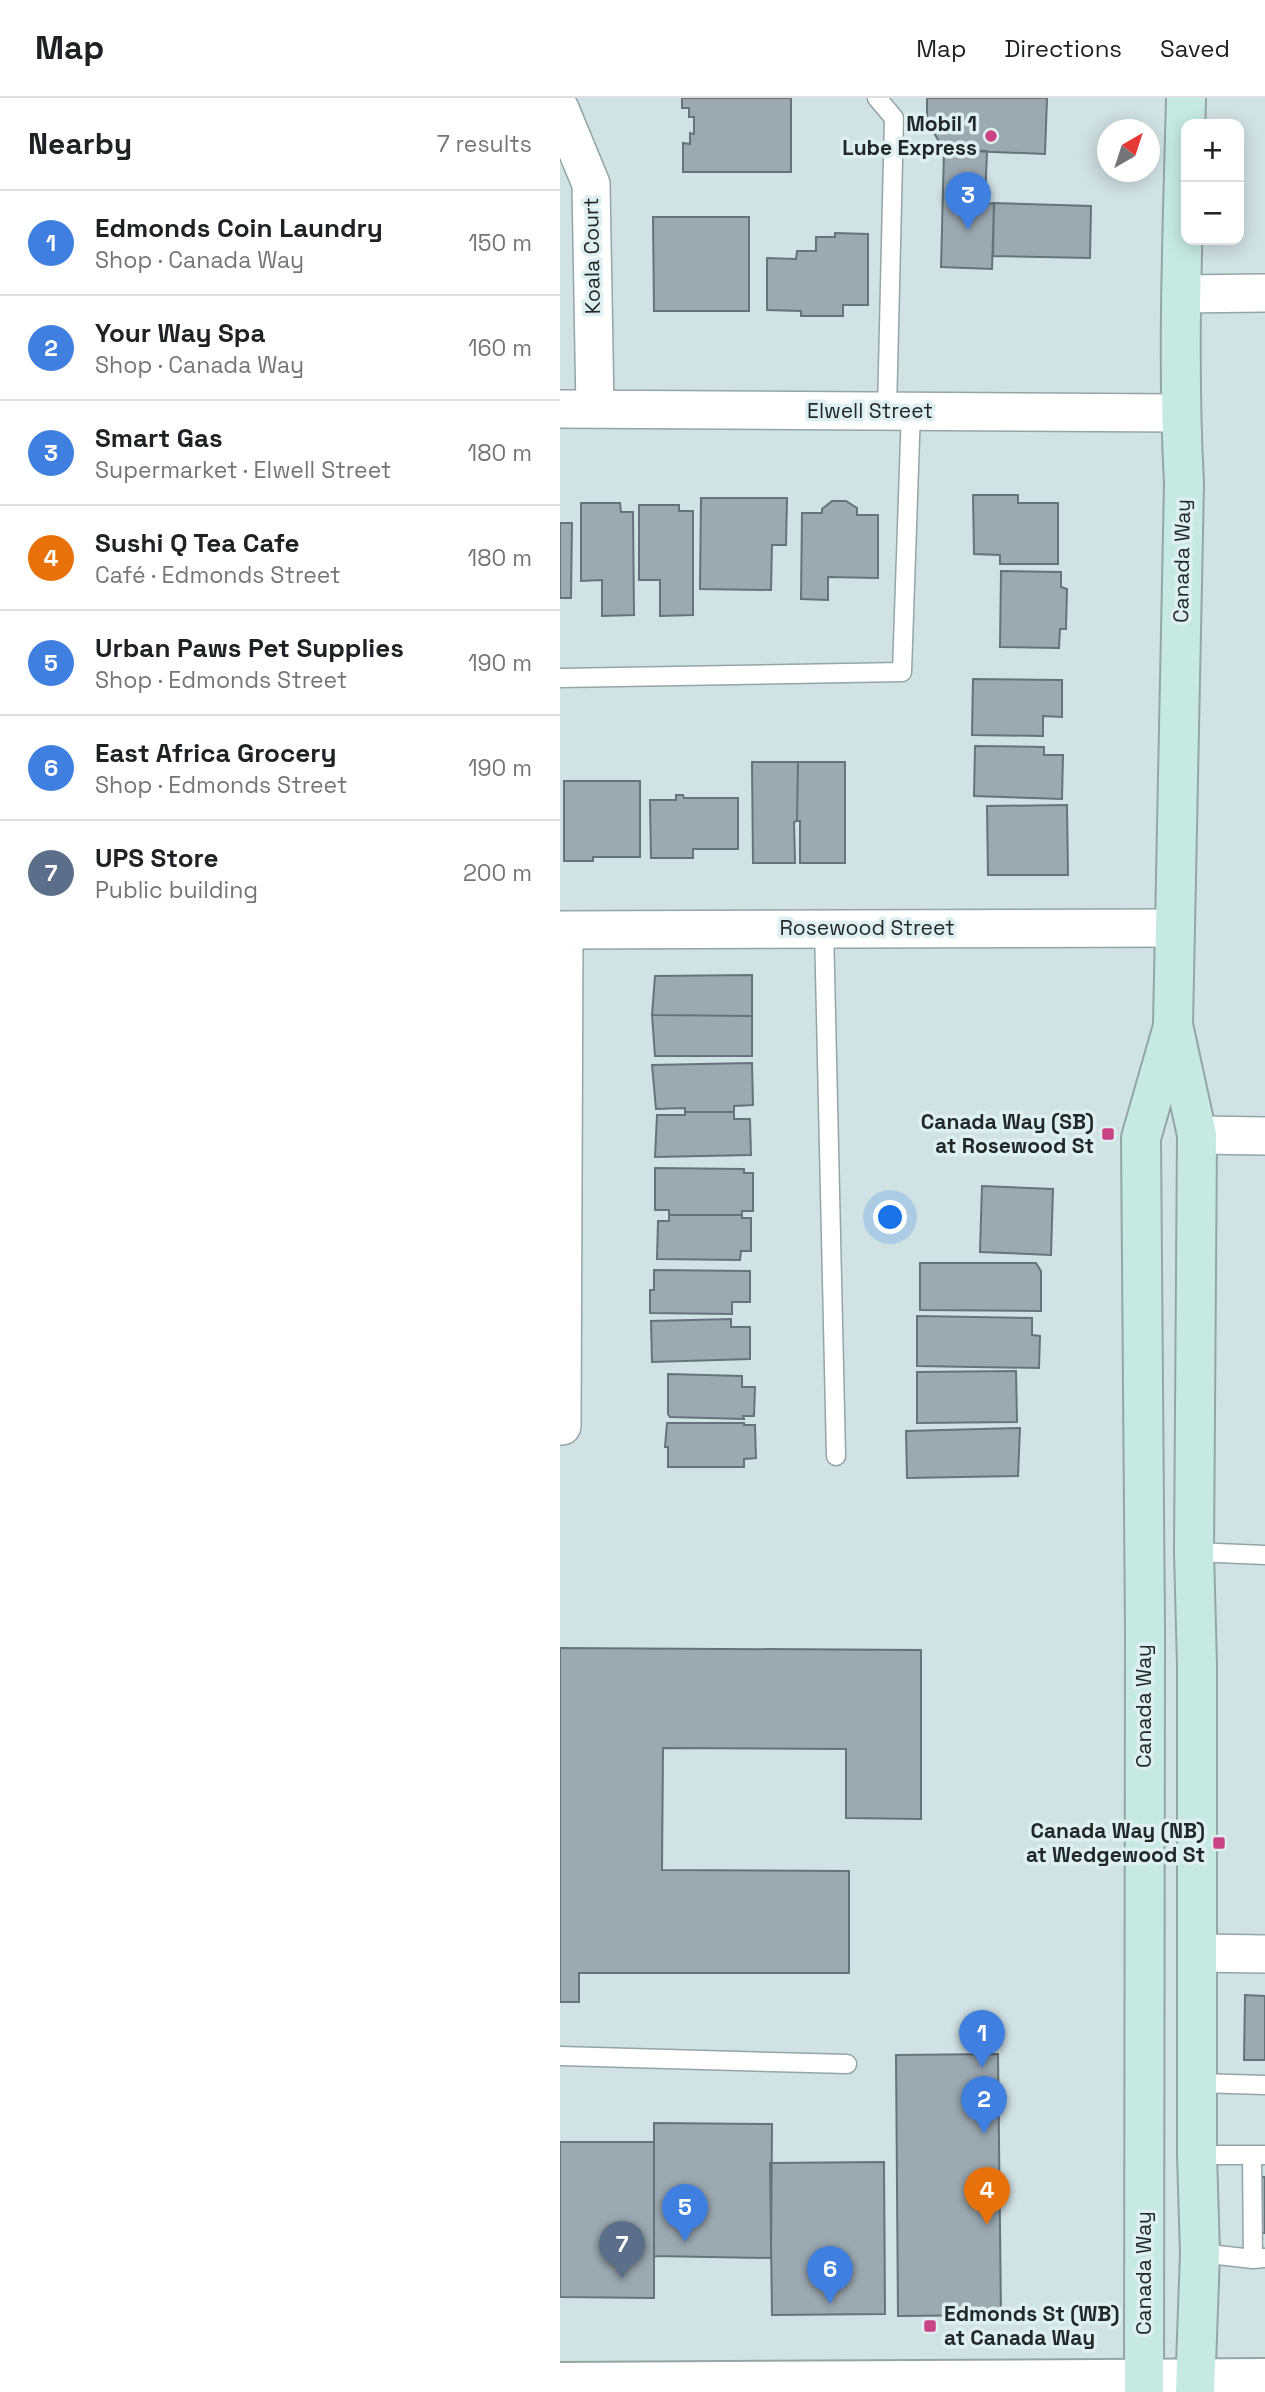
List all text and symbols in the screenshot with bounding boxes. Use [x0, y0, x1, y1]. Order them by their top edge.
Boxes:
text: Map [35, 27, 104, 69]
text: Map [916, 33, 966, 64]
text: Directions [1004, 33, 1122, 64]
text: Saved [1160, 33, 1230, 64]
place label: Mobil 1 Lube Express [842, 110, 977, 161]
north arrow [1097, 119, 1160, 182]
map controls [1181, 119, 1244, 245]
button: + [1181, 119, 1244, 182]
text: Nearby [28, 124, 132, 163]
marker: Mobil 1 Lube Express [983, 128, 999, 144]
text: 7 results [437, 129, 532, 159]
pin: 3 [945, 172, 991, 230]
button: − [1181, 182, 1244, 245]
street label: Koala Court [577, 197, 606, 315]
text: Edmonds Coin Laundry [95, 211, 383, 245]
text: 1 [46, 228, 56, 258]
text: 150 m [468, 228, 532, 258]
text: Shop · Canada Way [95, 245, 304, 275]
text: Your Way Spa [95, 316, 265, 350]
text: 2 [44, 333, 58, 363]
text: 160 m [468, 333, 532, 363]
text: Shop · Canada Way [95, 350, 304, 380]
street label: Elwell Street [807, 397, 933, 424]
text: Smart Gas [95, 421, 223, 455]
text: 3 [44, 438, 58, 468]
text: 180 m [468, 438, 532, 468]
text: Supermarket · Elwell Street [95, 455, 391, 485]
street label: Canada Way [1167, 499, 1196, 623]
text: Sushi Q Tea Cafe [95, 526, 300, 560]
text: 4 [44, 543, 58, 573]
text: 180 m [468, 543, 532, 573]
text: Café · Edmonds Street [95, 560, 341, 590]
text: Urban Paws Pet Supplies [95, 631, 404, 665]
text: 5 [44, 648, 58, 678]
text: 190 m [468, 648, 532, 678]
text: Shop · Edmonds Street [95, 665, 347, 695]
text: East Africa Grocery [95, 736, 337, 770]
text: 6 [44, 753, 58, 783]
text: 190 m [468, 753, 532, 783]
text: Shop · Edmonds Street [95, 770, 347, 800]
text: UPS Store [95, 841, 218, 875]
text: 7 [45, 858, 57, 888]
text: 200 m [463, 858, 532, 888]
text: Public building [95, 875, 258, 905]
street label: Rosewood Street [779, 914, 955, 941]
place label: Canada Way (SB) at Rosewood St [921, 1108, 1094, 1159]
marker: Canada Way (SB) at Rosewood St [1100, 1126, 1116, 1142]
your location [873, 1200, 907, 1234]
street label: Canada Way [1130, 1644, 1157, 1768]
place label: Canada Way (NB) at Wedgewood St [1026, 1817, 1205, 1868]
marker: Canada Way (NB) at Wedgewood St [1211, 1835, 1227, 1851]
pin: 1 [959, 2010, 1005, 2068]
pin: 2 [961, 2076, 1007, 2134]
pin: 4 [964, 2167, 1010, 2225]
pin: 5 [662, 2184, 708, 2242]
street label: Canada Way [1130, 2211, 1157, 2335]
pin: 7 [599, 2221, 645, 2279]
pin: 6 [807, 2246, 853, 2304]
place label: Edmonds St (WB) at Canada Way [944, 2300, 1119, 2351]
marker: Edmonds St (WB) at Canada Way [922, 2318, 938, 2334]

